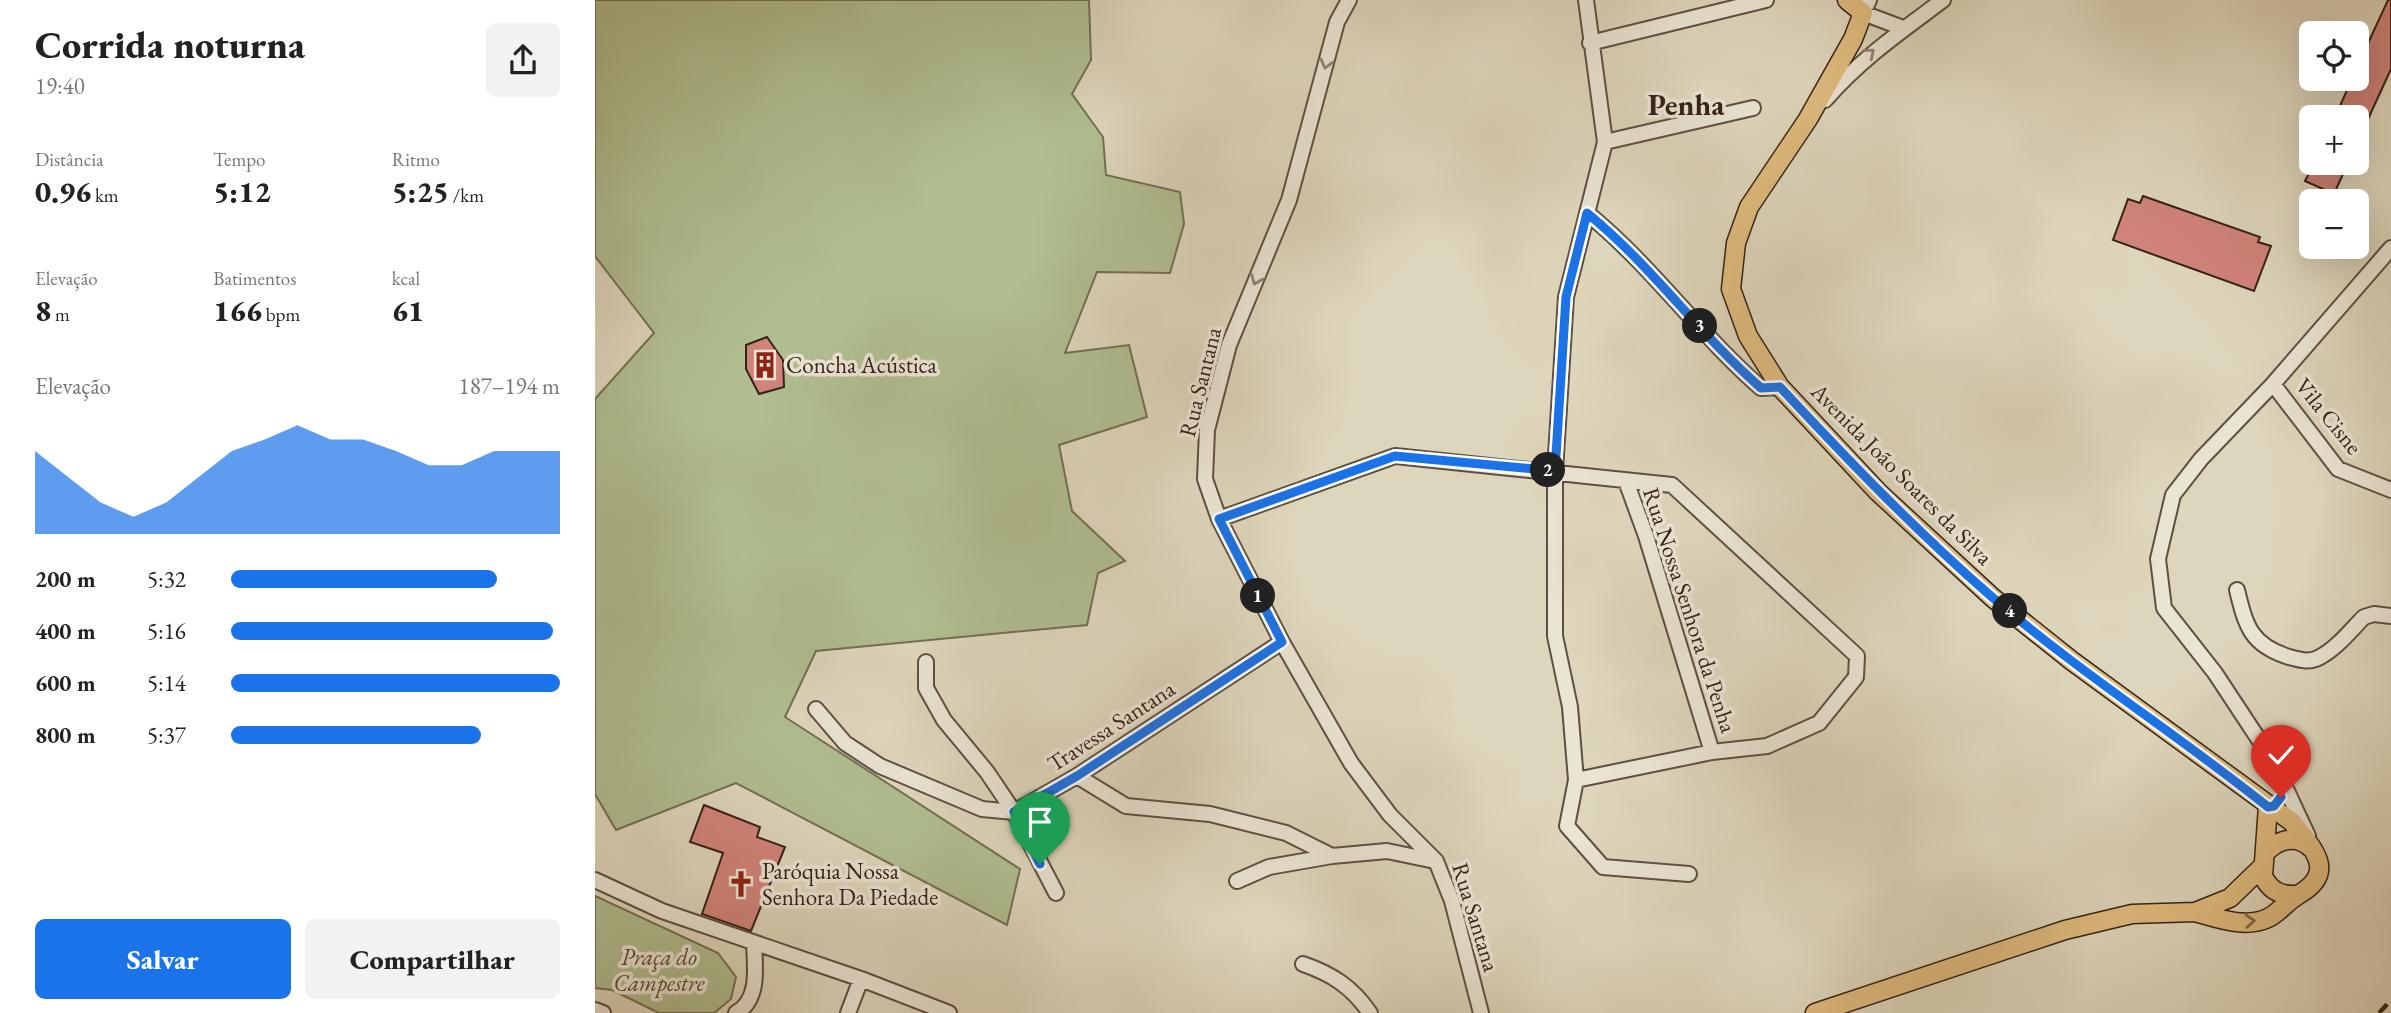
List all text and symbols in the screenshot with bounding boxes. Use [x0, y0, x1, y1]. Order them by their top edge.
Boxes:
text: Corrida noturna [35, 20, 305, 69]
map controls [2299, 21, 2369, 259]
button: locate [2299, 21, 2369, 91]
button: share [486, 23, 560, 97]
one-way arrow [1862, 49, 1875, 61]
one-way arrow [1320, 58, 1334, 70]
text: 19:40 [35, 71, 85, 101]
district label: Penha [1648, 85, 1725, 124]
button: + [2299, 105, 2369, 175]
text: Distância [35, 147, 104, 172]
text: Tempo [213, 147, 266, 172]
text: Ritmo [392, 147, 440, 172]
text: 0.96 [35, 172, 91, 211]
text: 5:12 [213, 172, 271, 211]
text: 5:25 [392, 172, 449, 211]
text: km [91, 183, 119, 208]
text: /km [449, 183, 484, 208]
button: − [2299, 189, 2369, 259]
text: Elevação [35, 266, 98, 291]
text: Batimentos [213, 266, 296, 291]
text: kcal [392, 266, 420, 291]
one-way arrow [1250, 273, 1264, 285]
text: 8 [35, 291, 51, 330]
text: 166 [213, 291, 262, 330]
text: 61 [392, 291, 424, 330]
text: m [51, 302, 70, 327]
text: bpm [262, 302, 300, 327]
pin: 3 [1683, 308, 1717, 344]
text: 3 [1694, 313, 1705, 338]
street label: Rua Santana [1172, 323, 1228, 440]
building icon: Concha Acústica [750, 350, 780, 380]
place label: Concha Acústica [786, 350, 938, 380]
text: Elevação [35, 371, 111, 401]
text: 187–194 m [459, 371, 560, 401]
street label: Vila Cisne [2289, 371, 2369, 461]
street label: Avenida João Soares da Silva [1804, 376, 2000, 572]
pin: 2 [1531, 452, 1565, 488]
text: 2 [1542, 457, 1553, 482]
street label: Rua Nossa Senhora da Penha [1636, 484, 1744, 737]
text: 200 m [35, 564, 96, 594]
text: 5:32 [147, 564, 186, 594]
pin: 1 [1241, 578, 1275, 614]
text: 1 [1252, 583, 1263, 608]
pin: 4 [1993, 594, 2027, 628]
text: 4 [2004, 598, 2015, 623]
text: 400 m [35, 616, 96, 646]
text: 5:16 [147, 616, 186, 646]
text: 600 m [35, 668, 96, 698]
text: 5:14 [147, 668, 186, 698]
street label: Travessa Santana [1041, 673, 1181, 778]
text: 800 m [35, 720, 96, 750]
text: 5:37 [147, 720, 186, 750]
pin [2251, 725, 2311, 797]
icon: check [2262, 736, 2300, 774]
pin [1010, 792, 1070, 864]
icon: arrive [1021, 803, 1059, 841]
place label: Paróquia Nossa Senhora Da Piedade [762, 856, 938, 912]
street label: Rua Santana [1445, 859, 1507, 976]
church icon: Paróquia Nossa Senhora Da Piedade [726, 869, 756, 899]
one-way arrow [2245, 914, 2256, 929]
button: Salvar [35, 919, 291, 999]
button: Compartilhar [305, 919, 560, 999]
park label: Praça do Campestre [613, 942, 706, 998]

